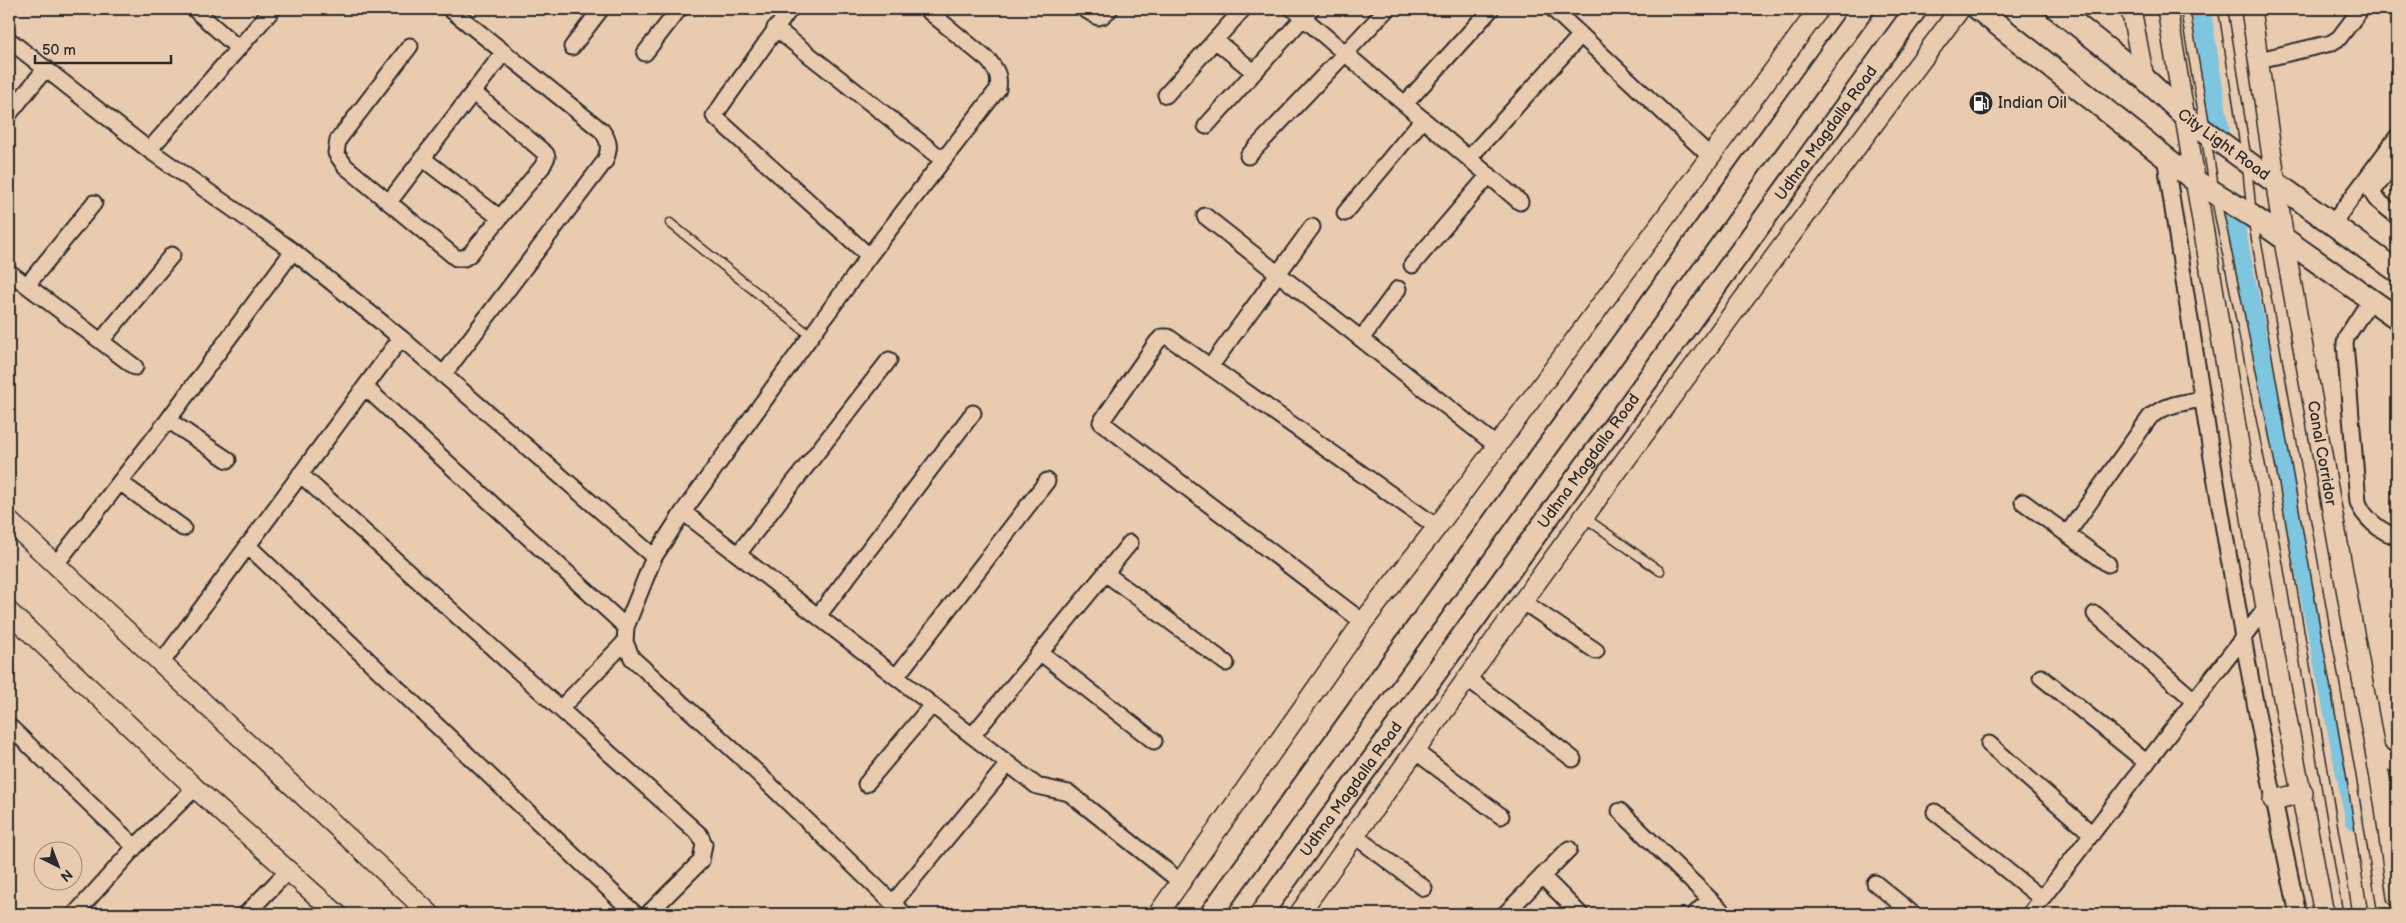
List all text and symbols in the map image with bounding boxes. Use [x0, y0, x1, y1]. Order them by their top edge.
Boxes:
scale bar [35, 32, 171, 64]
text: 50 m [42, 41, 76, 60]
street label: Udhna Magdalla Road [1771, 62, 1881, 204]
fuel station icon: Indian Oil [1968, 90, 1994, 116]
place label: Indian Oil [1998, 94, 2067, 113]
street label: City Light Road [2174, 105, 2273, 185]
street label: Udhna Magdalla Road [1534, 390, 1644, 532]
street label: Canal Corridor [2303, 399, 2341, 508]
street label: Udhna Magdalla Road [1296, 718, 1406, 860]
north arrow [32, 840, 82, 890]
text: N [57, 865, 76, 885]

